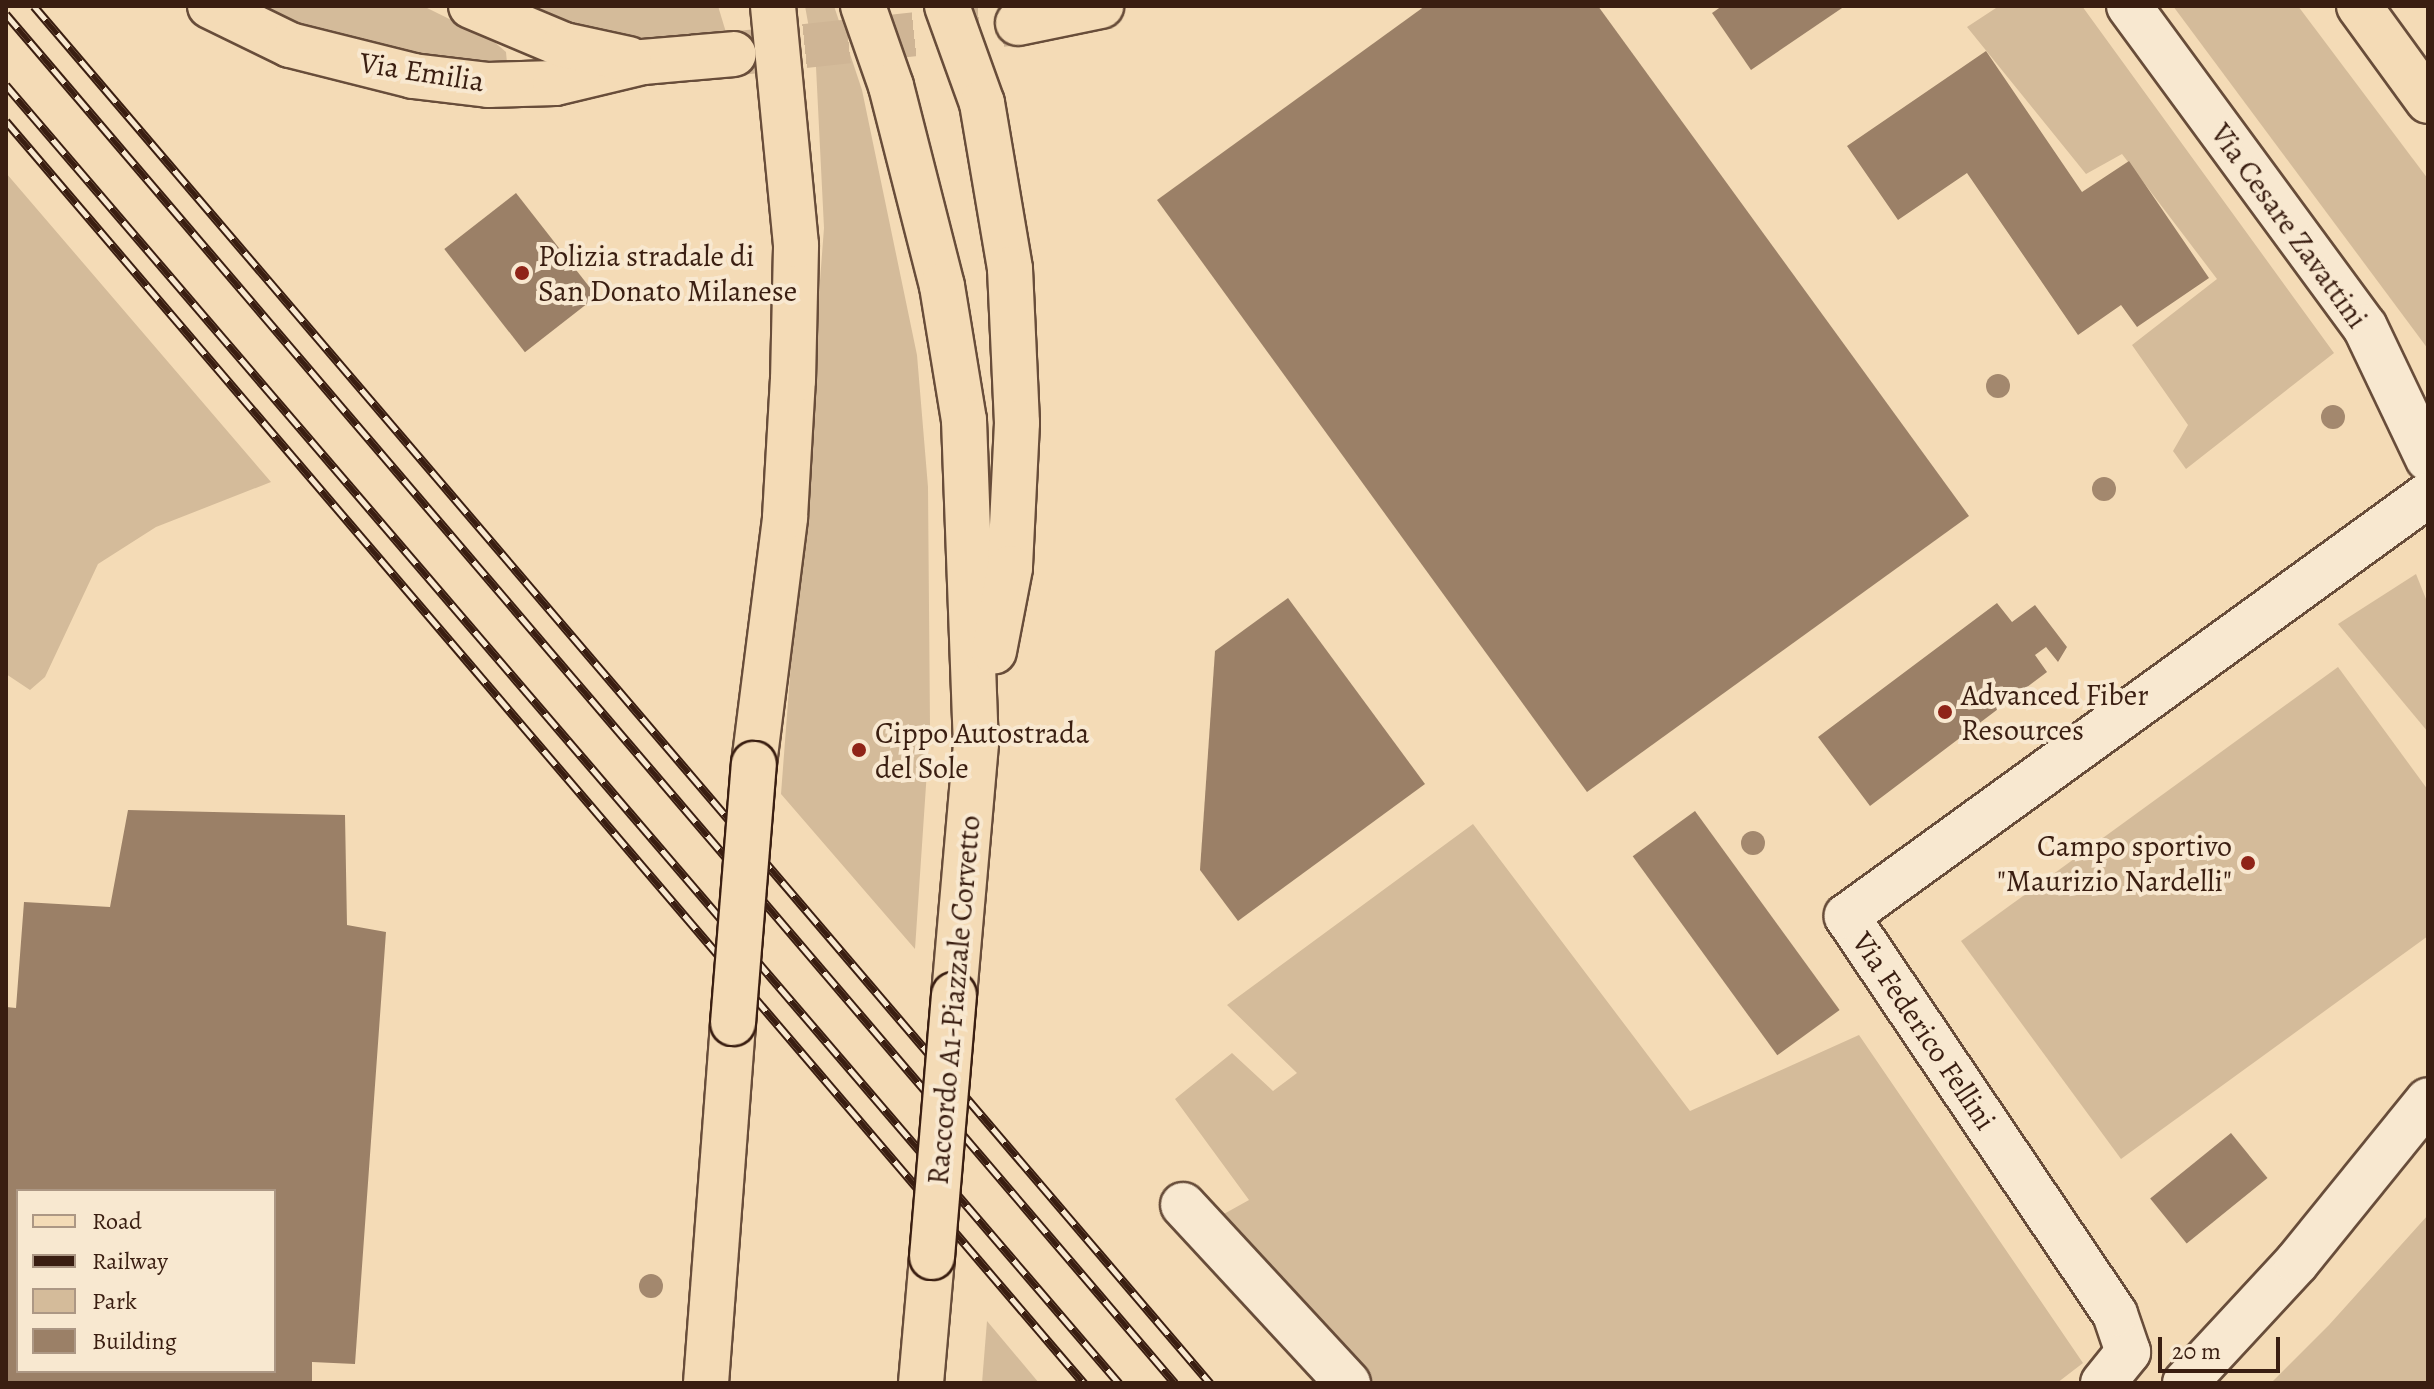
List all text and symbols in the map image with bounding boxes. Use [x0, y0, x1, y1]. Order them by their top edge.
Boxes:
street label: Via Emilia [357, 44, 487, 100]
street label: Via Cesare Zavattini [2203, 117, 2375, 335]
place label: Polizia stradale di San Donato Milanese [538, 238, 797, 308]
marker: Polizia stradale di San Donato Milanese [513, 264, 531, 282]
place label: Advanced Fiber Resources [1961, 677, 2149, 748]
marker: Advanced Fiber Resources [1936, 703, 1954, 721]
place label: Cippo Autostrada del Sole [875, 715, 1089, 786]
marker: Cippo Autostrada del Sole [850, 741, 868, 759]
street label: Raccordo A1-Piazzale Corvetto [920, 814, 988, 1186]
place label: Campo sportivo "Maurizio Nardelli" [1997, 828, 2232, 898]
marker: Campo sportivo "Maurizio Nardelli" [2239, 854, 2257, 872]
street label: Via Federico Fellini [1844, 925, 2004, 1137]
legend [16, 1189, 276, 1373]
text: Road [92, 1205, 142, 1237]
text: Railway [92, 1245, 168, 1277]
text: Park [92, 1285, 137, 1317]
scale bar [2162, 1321, 2284, 1371]
text: Building [92, 1325, 177, 1357]
text: 20 m [2172, 1335, 2221, 1367]

